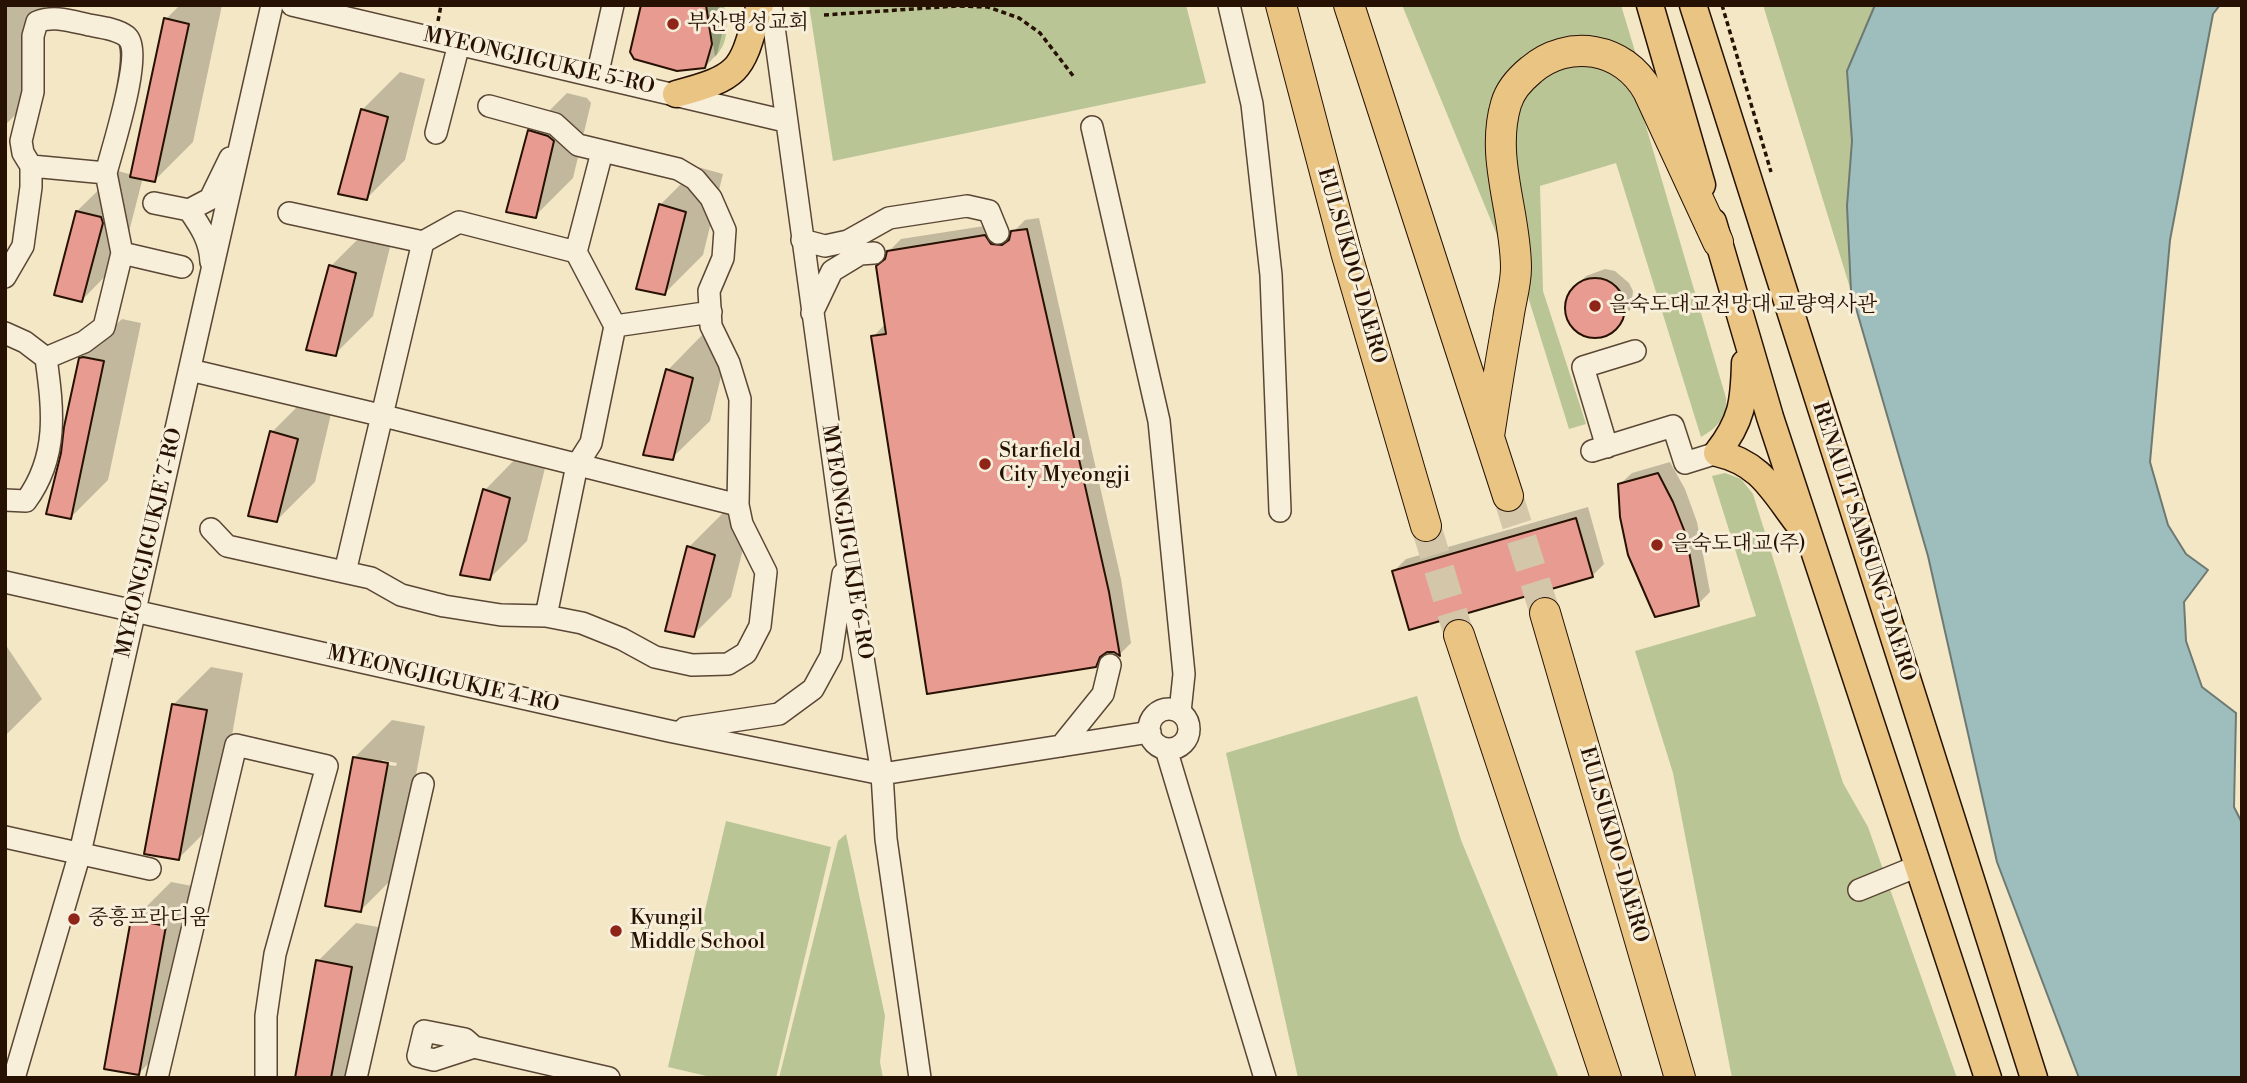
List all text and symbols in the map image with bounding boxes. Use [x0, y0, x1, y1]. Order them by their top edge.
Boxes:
place label: 부산명성교회 [687, 11, 809, 37]
marker: 부산명성교회 [665, 16, 681, 32]
street label: MYEONGJIGUKJE 5-RO [421, 23, 657, 101]
street label: EULSUKDO-DAERO [1311, 165, 1391, 367]
place label: 을숙도대교전망대 교량역사관 [1609, 293, 1877, 319]
marker: 을숙도대교전망대 교량역사관 [1587, 298, 1603, 314]
street label: RENAULT SAMSUNG-DAERO [1806, 399, 1920, 685]
street label: MYEONGJIGUKJE 6-RO [815, 423, 877, 661]
street label: MYEONGJIGUKJE 7-RO [111, 426, 189, 660]
place label: Starfield City Myeongji [999, 439, 1130, 489]
marker: Starfield City Myeongji [977, 456, 993, 472]
place label: 을숙도대교(주) [1671, 532, 1806, 558]
marker: 을숙도대교(주) [1649, 537, 1665, 553]
street label: MYEONGJIGUKJE 4-RO [324, 641, 562, 719]
street label: EULSUKDO-DAERO [1573, 744, 1653, 946]
place label: 중흥프라디움 [88, 906, 210, 932]
place label: Kyungil Middle School [630, 906, 765, 956]
marker: 중흥프라디움 [66, 911, 82, 927]
marker: Kyungil Middle School [608, 923, 624, 939]

